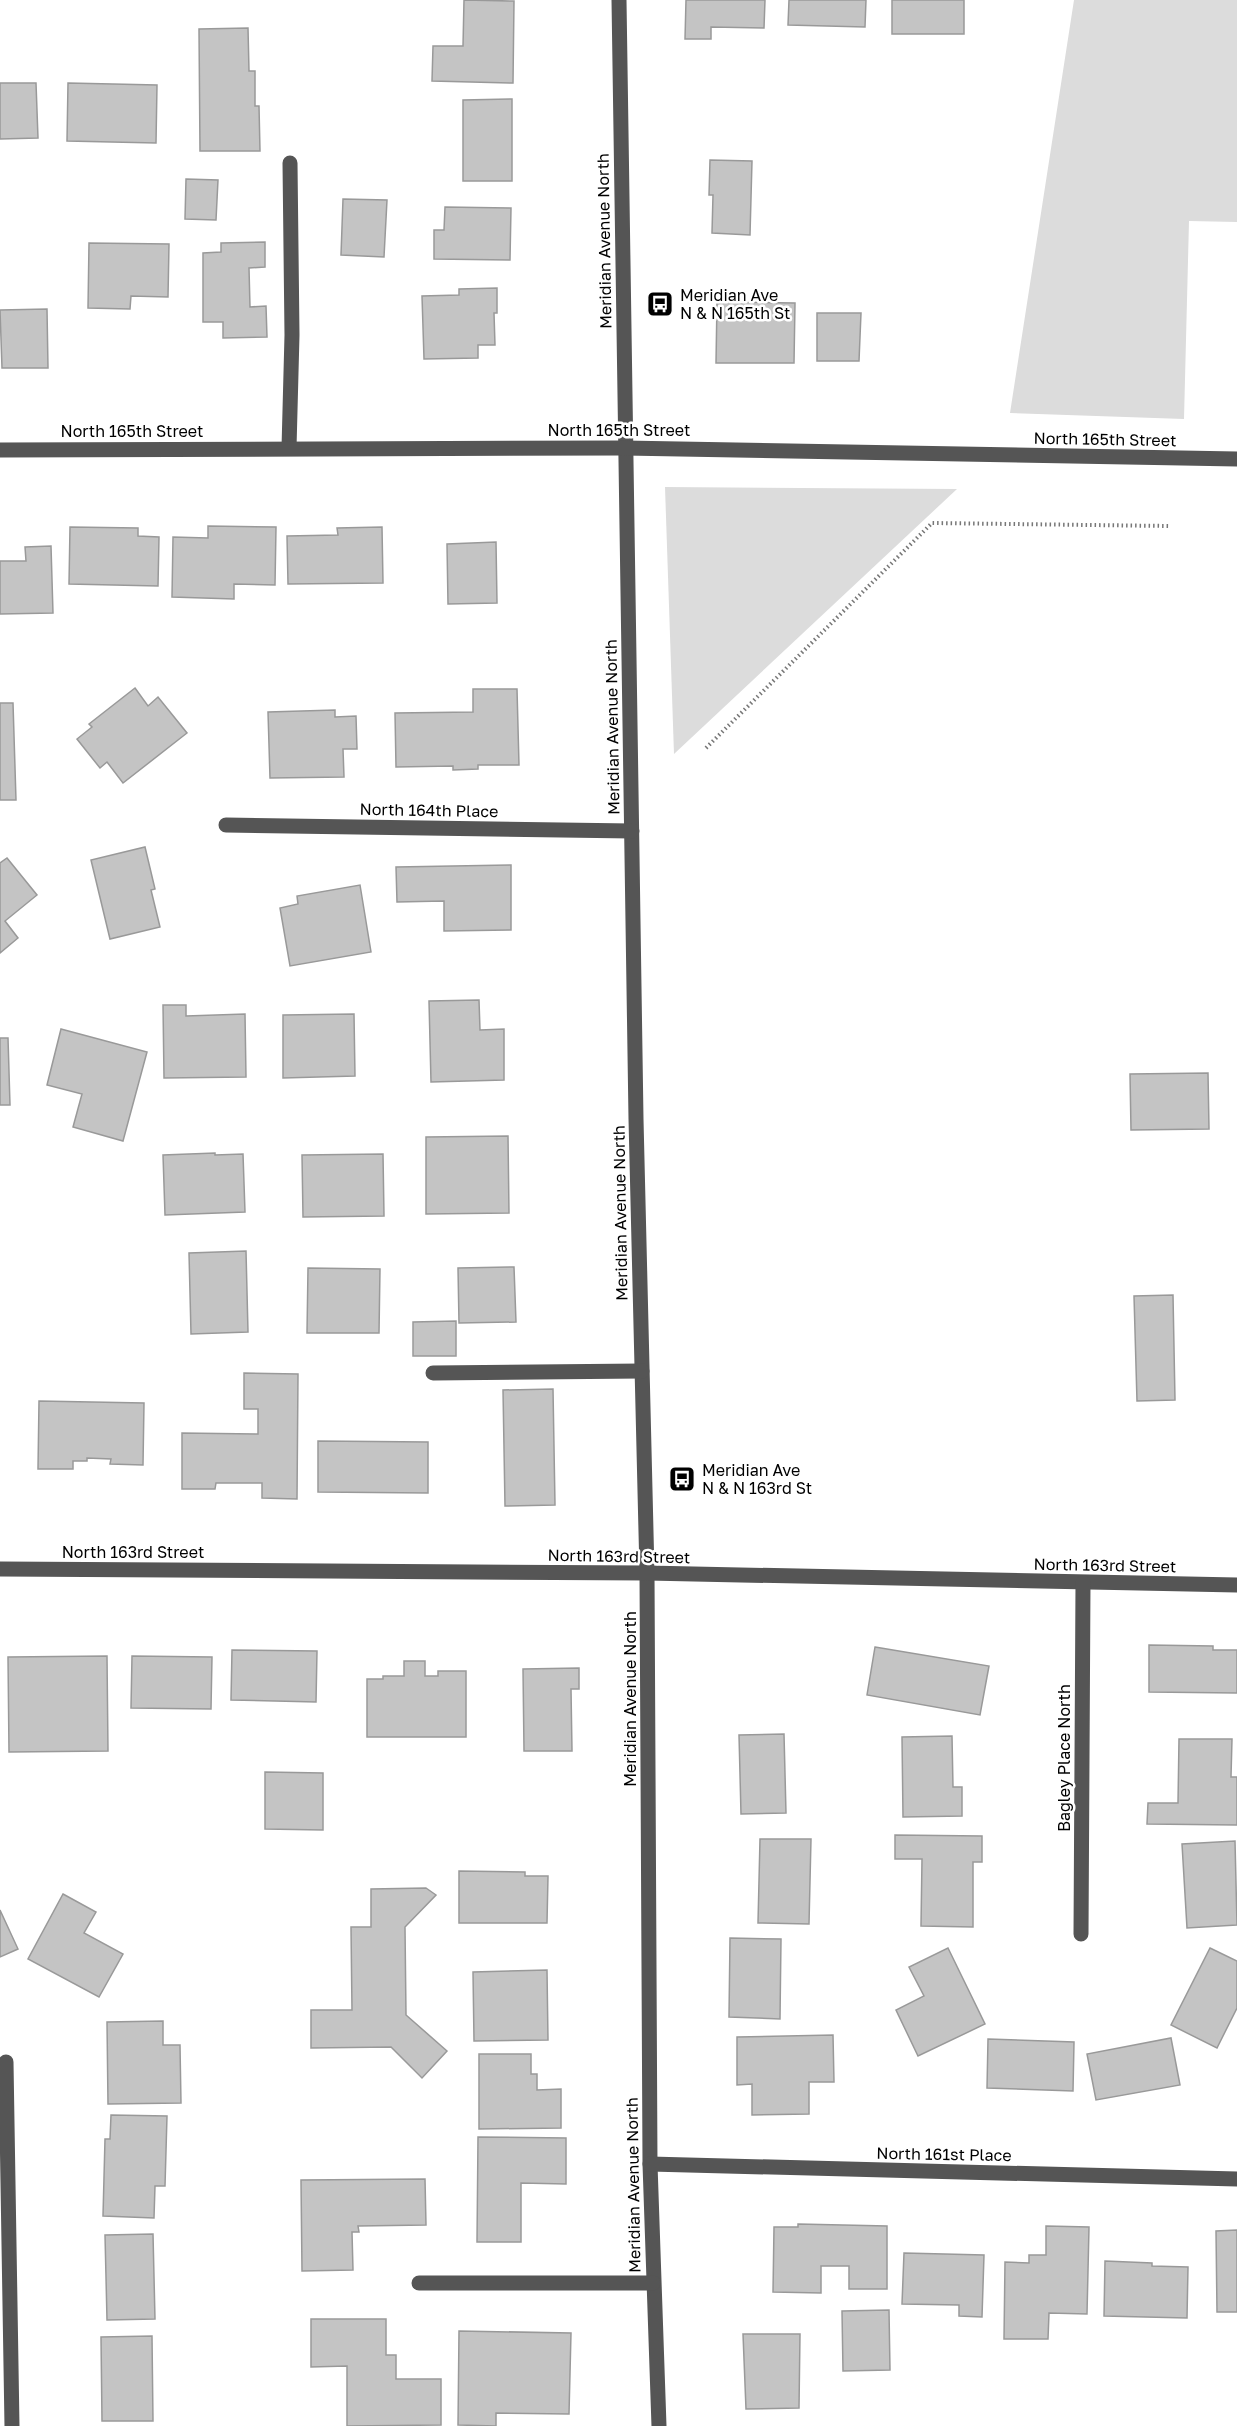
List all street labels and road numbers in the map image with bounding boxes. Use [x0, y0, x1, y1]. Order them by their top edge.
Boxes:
street label: Meridian Avenue North [592, 153, 616, 329]
street label: North 165th Street [548, 420, 690, 440]
street label: North 165th Street [61, 421, 203, 441]
street label: North 165th Street [1033, 428, 1177, 450]
street label: Meridian Avenue North [600, 639, 624, 815]
street label: North 164th Place [360, 799, 498, 821]
street label: Meridian Avenue North [608, 1125, 632, 1301]
street label: North 163rd Street [62, 1542, 204, 1562]
street label: North 163rd Street [548, 1545, 690, 1567]
street label: North 163rd Street [1034, 1554, 1176, 1576]
street label: Meridian Avenue North [620, 1611, 640, 1787]
street label: Bagley Place North [1054, 1684, 1074, 1832]
street label: Meridian Avenue North [621, 2097, 645, 2273]
street label: North 161st Place [876, 2143, 1012, 2165]

